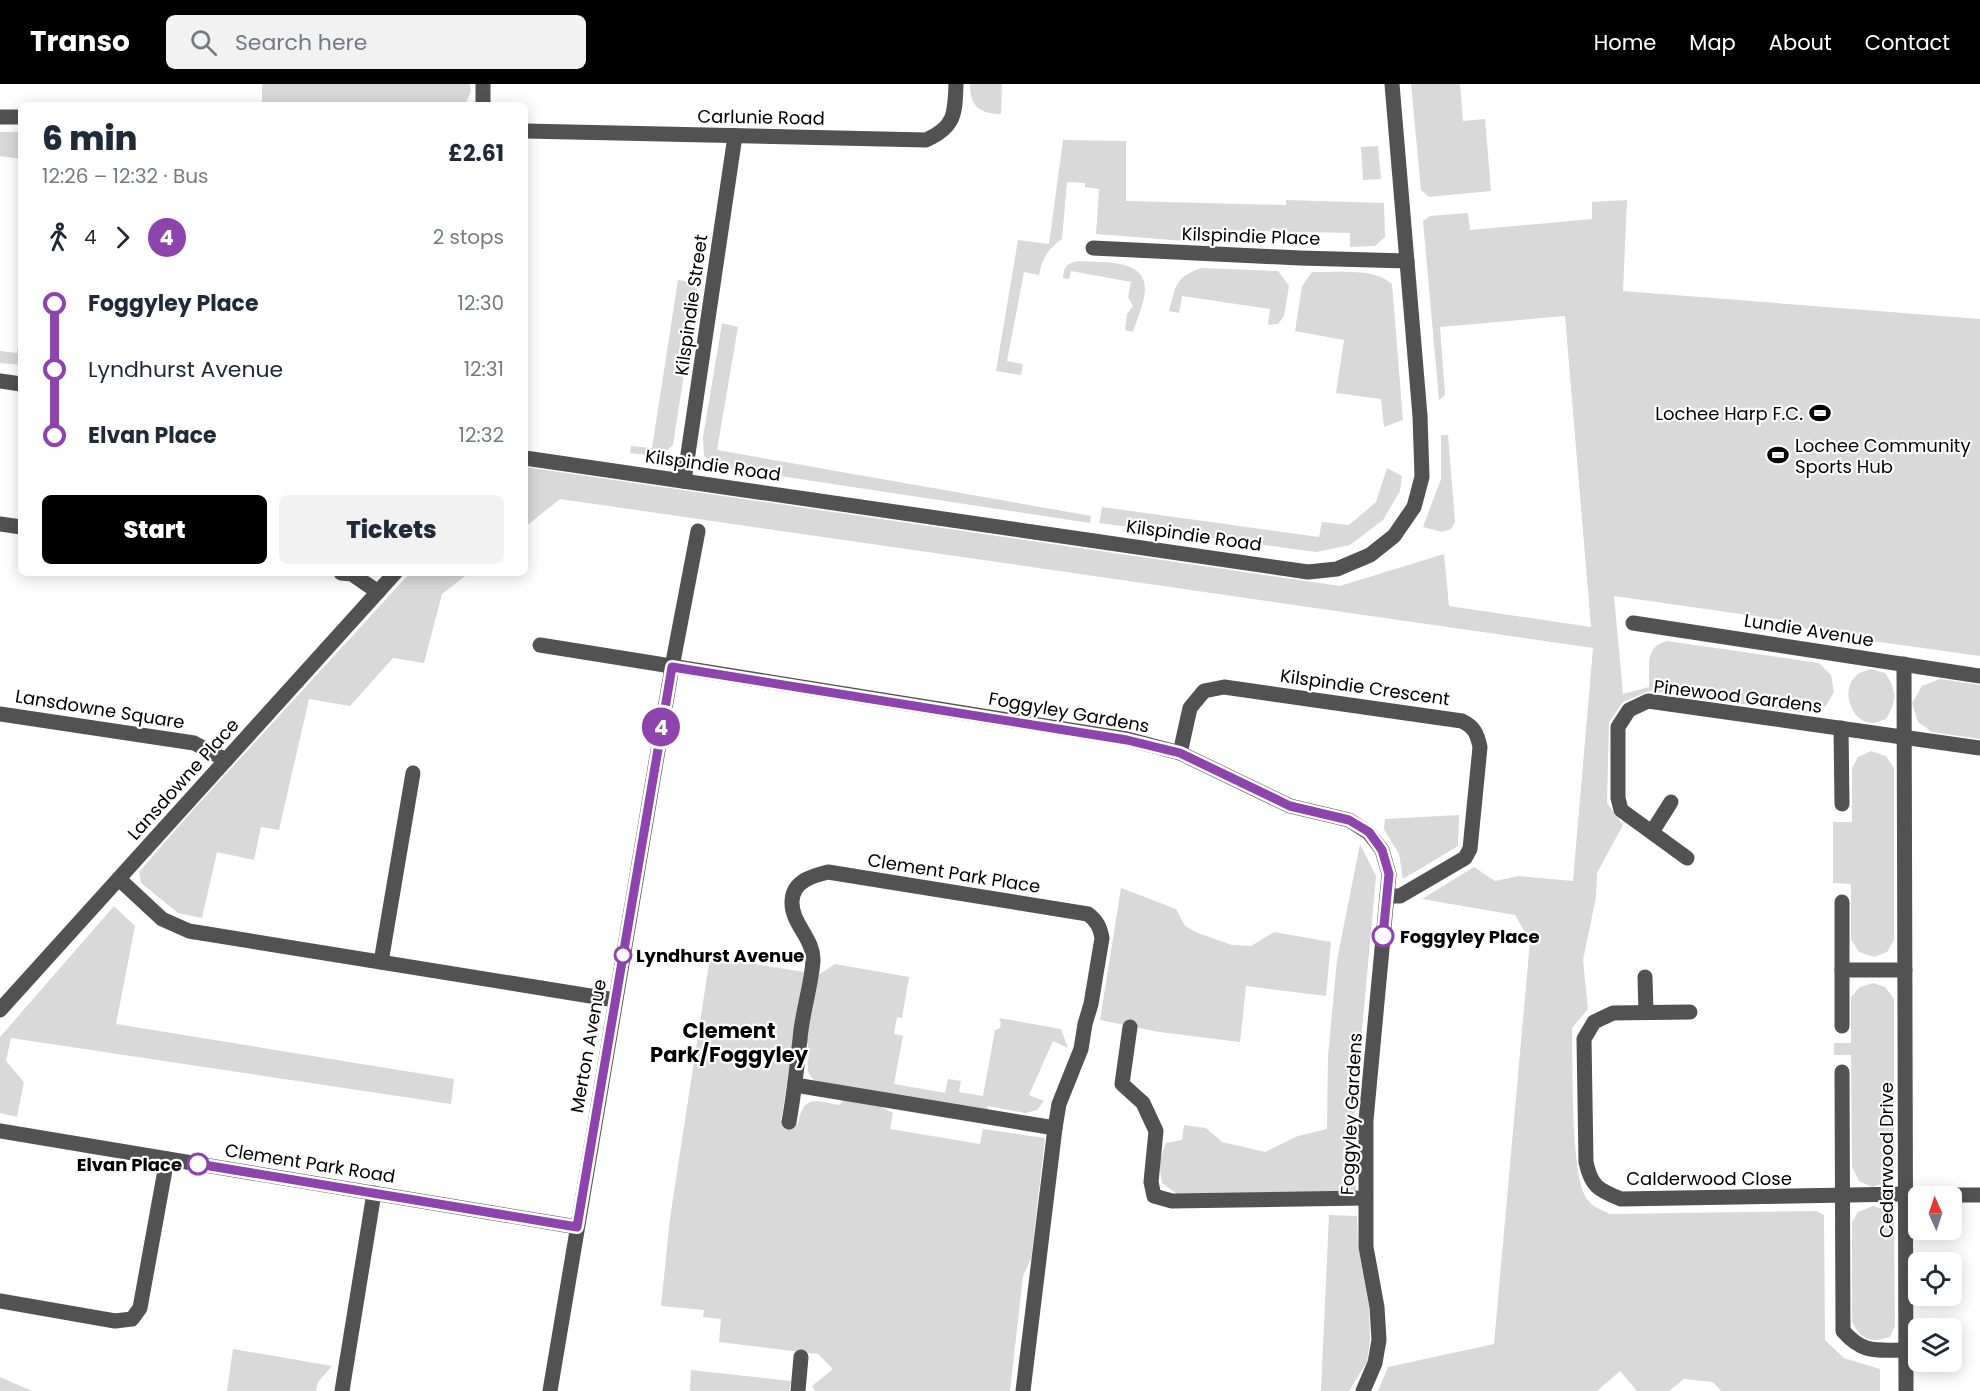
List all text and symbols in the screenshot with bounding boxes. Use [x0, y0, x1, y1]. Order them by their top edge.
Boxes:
search box [166, 15, 586, 69]
text: Transo [30, 22, 130, 61]
icon: search [187, 26, 220, 59]
text: Search here [235, 27, 367, 58]
text: Home [1594, 28, 1656, 57]
text: Map [1689, 28, 1736, 57]
text: About [1769, 28, 1832, 57]
text: Contact [1865, 28, 1950, 57]
street label: Carlunie Road [697, 103, 825, 131]
text: 6 min [42, 115, 137, 162]
text: £2.61 [448, 138, 504, 169]
text: 12:26 – 12:32 · Bus [42, 162, 208, 190]
icon: walk [42, 221, 75, 254]
icon: forward [106, 221, 139, 254]
street label: Kilspindie Place [1181, 221, 1321, 251]
text: 4 [84, 223, 97, 251]
text: 4 [160, 223, 174, 252]
text: 2 stops [433, 223, 504, 251]
street label: Kilspindie Street [669, 233, 713, 377]
text: Foggyley Place [88, 288, 258, 319]
text: 12:30 [458, 289, 504, 317]
text: Lyndhurst Avenue [88, 354, 283, 385]
text: 12:31 [464, 355, 504, 383]
place label: Lochee Harp F.C. [1655, 401, 1803, 426]
sports icon: Lochee Harp F.C. [1808, 401, 1832, 425]
text: Elvan Place [88, 420, 217, 451]
text: 12:32 [459, 421, 504, 449]
place label: Lochee Community Sports Hub [1795, 433, 1971, 479]
street label: Kilspindie Road [644, 443, 782, 487]
sports icon: Lochee Community Sports Hub [1766, 443, 1790, 467]
button: Start [42, 495, 267, 564]
button: Tickets [279, 495, 504, 564]
street label: Kilspindie Road [1125, 513, 1263, 557]
street label: Lundie Avenue [1742, 607, 1876, 653]
street label: Kilspindie Crescent [1279, 663, 1451, 711]
street label: Pinewood Gardens [1652, 673, 1824, 719]
street label: Lansdowne Square [14, 683, 186, 735]
street label: Foggyley Gardens [987, 686, 1151, 738]
line badge: 4 [642, 708, 680, 746]
street label: Lansdowne Place [122, 713, 244, 845]
text: 4 [654, 713, 668, 742]
street label: Clement Park Place [866, 847, 1042, 899]
place label: Foggyley Place [1400, 924, 1539, 949]
marker: Foggyley Place [1372, 925, 1394, 947]
place label: Lyndhurst Avenue [636, 943, 804, 968]
marker: Lyndhurst Avenue [614, 946, 632, 964]
street label: Merton Avenue [564, 977, 612, 1115]
district label: Clement Park/Foggyley [650, 1016, 809, 1069]
street label: Foggyley Gardens [1334, 1032, 1368, 1196]
street label: Cedarwood Drive [1874, 1082, 1899, 1238]
street label: Clement Park Road [223, 1137, 397, 1189]
place label: Elvan Place [77, 1152, 182, 1177]
marker: Elvan Place [187, 1153, 209, 1175]
street label: Calderwood Close [1626, 1166, 1792, 1191]
north arrow [1908, 1186, 1962, 1240]
map controls [1908, 1186, 1962, 1372]
button: locate [1908, 1252, 1962, 1306]
button: layers [1908, 1318, 1962, 1372]

